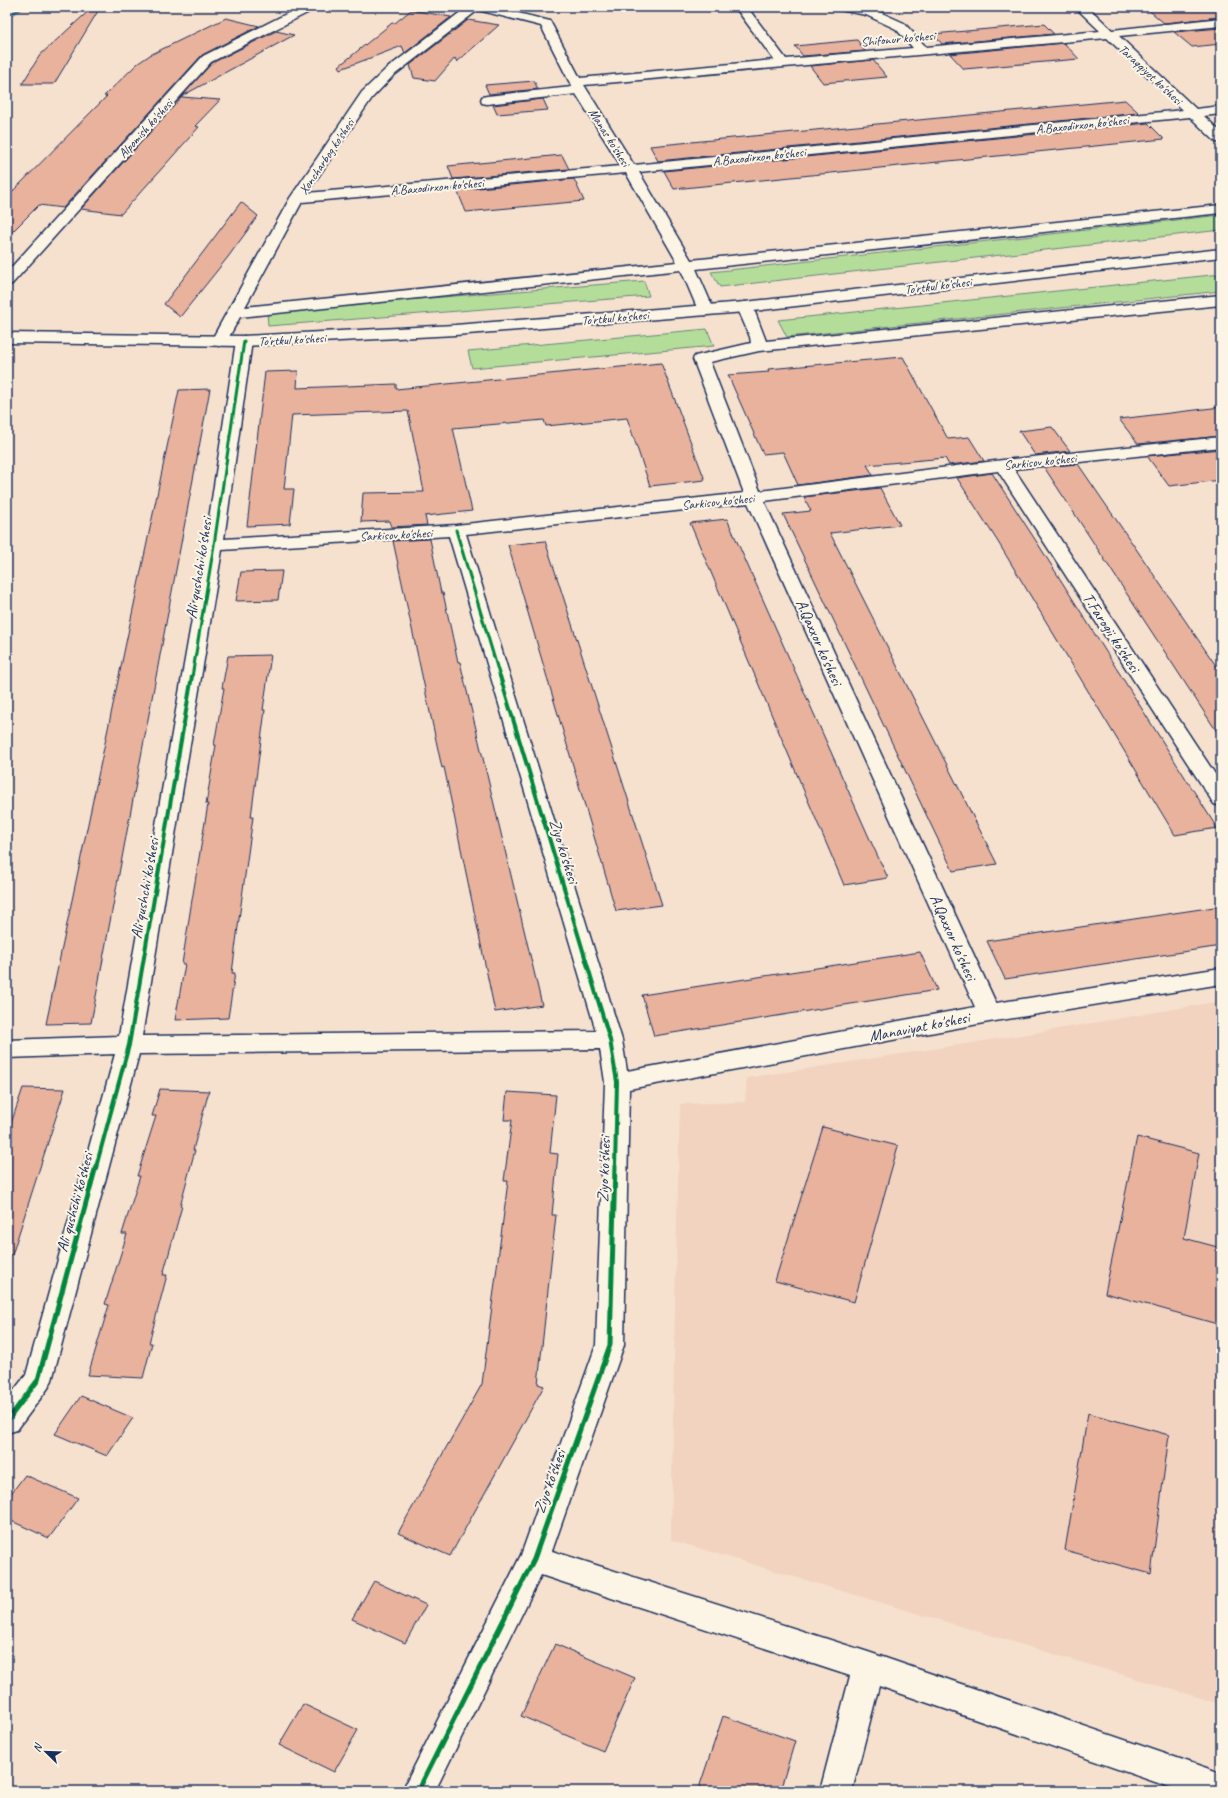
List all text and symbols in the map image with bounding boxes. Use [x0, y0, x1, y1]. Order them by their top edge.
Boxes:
street label: Shifonur ko'shesi [860, 28, 937, 50]
street label: Taraqqiyot ko'shesi [1115, 41, 1187, 109]
street label: Alpomish ko'shesi [115, 95, 177, 161]
street label: Manas ko'shesi [585, 105, 634, 171]
street label: A.Baxodirxon ko'shesi [1035, 112, 1131, 138]
street label: Xoncharbog ko'shesi [296, 114, 359, 197]
street label: A.Baxodirxon ko'shesi [712, 144, 808, 170]
street label: A.Baxodirxon ko'shesi [390, 175, 486, 199]
street label: To'rtkul ko'shesi [904, 274, 974, 298]
street label: To'rtkul ko'shesi [581, 307, 651, 329]
street label: To'rtkul ko'shesi [258, 330, 328, 350]
street label: Sarkisov ko'shesi [1003, 450, 1079, 474]
street label: Sarkisov ko'shesi [681, 490, 757, 514]
street label: Ali qushchi ko'shesi [181, 514, 217, 620]
street label: Sarkisov ko'shesi [359, 525, 434, 545]
street label: T.Farogii ko'shesi [1078, 589, 1145, 678]
street label: A.Qaxxor ko'shesi [791, 596, 848, 690]
street label: Ziyo ko'shesi [545, 817, 584, 888]
street label: Ali qushchi ko'shesi [126, 834, 164, 940]
street label: A.Qaxxor ko'shesi [925, 891, 982, 985]
street label: Manaviyat ko'shesi [867, 1007, 973, 1047]
street label: Ziyo ko'shesi [593, 1134, 615, 1202]
street label: Ali qushchi ko'shesi [52, 1148, 98, 1254]
street label: Ziyo ko'shesi [529, 1445, 571, 1516]
north arrow [26, 1732, 66, 1772]
text: N [29, 1740, 45, 1754]

